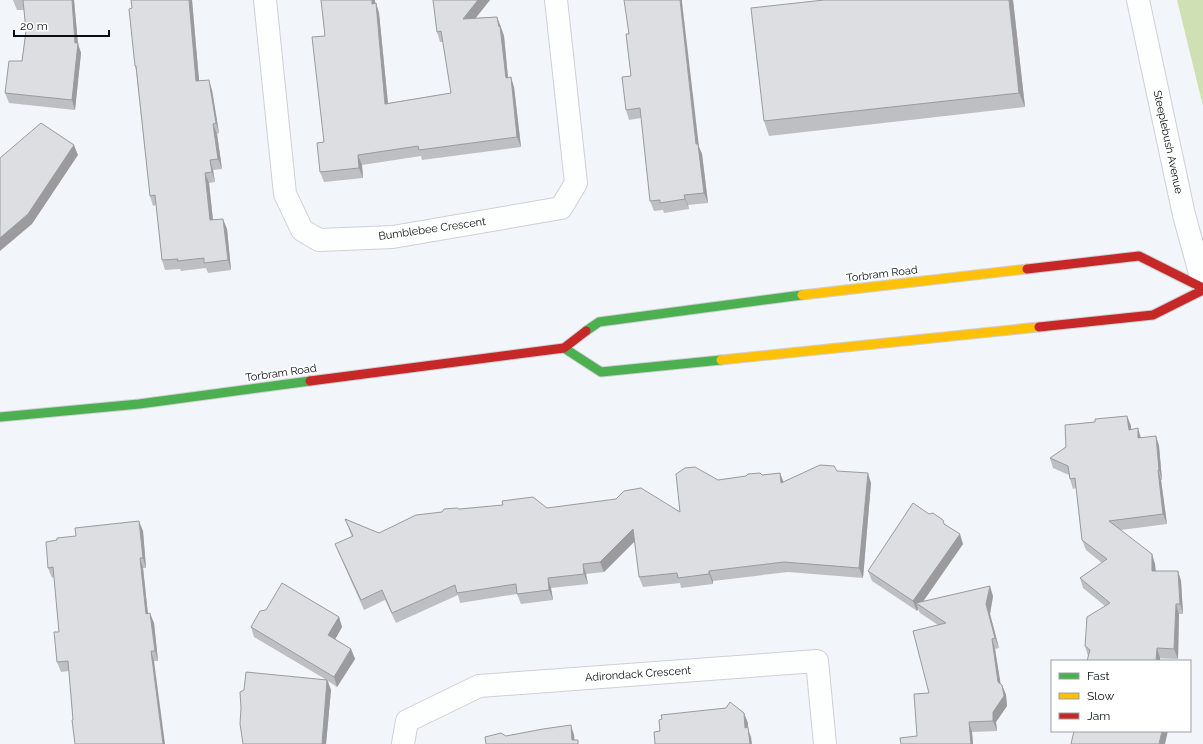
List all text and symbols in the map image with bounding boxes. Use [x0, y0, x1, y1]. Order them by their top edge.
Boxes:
scale bar [14, 12, 109, 38]
text: 20 m [20, 19, 48, 33]
street label: Steeplebush Avenue [1151, 89, 1185, 195]
street label: Bumblebee Crescent [378, 215, 487, 243]
street label: Torbram Road [846, 263, 919, 285]
street label: Torbram Road [245, 362, 318, 384]
legend [1051, 660, 1191, 732]
street label: Adirondack Crescent [585, 664, 692, 684]
text: Fast [1087, 669, 1110, 683]
text: Slow [1087, 689, 1114, 703]
text: Jam [1087, 709, 1110, 723]

